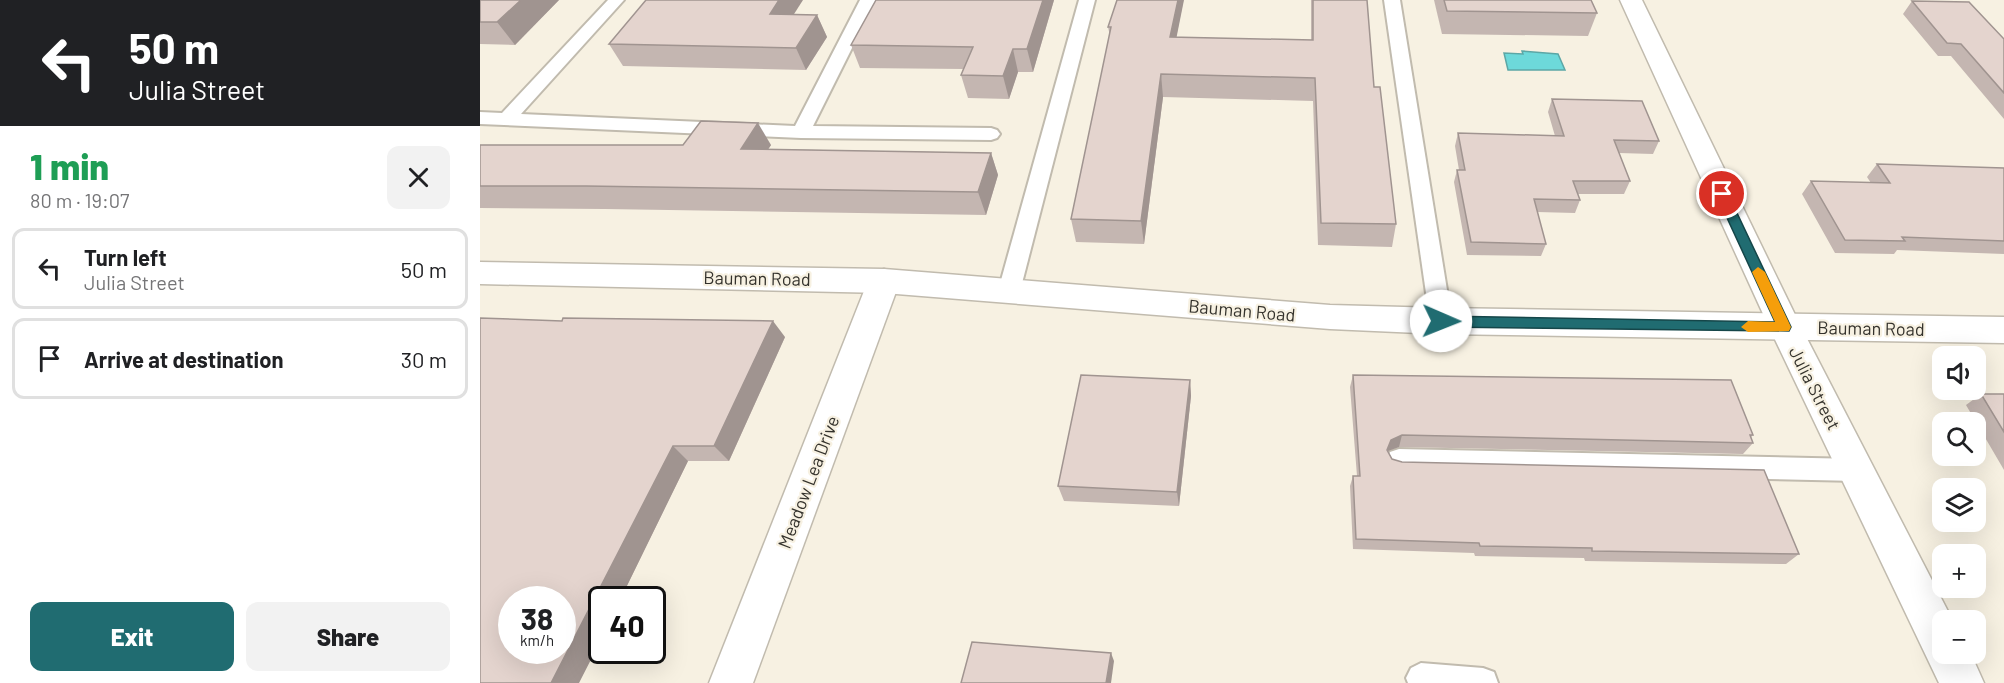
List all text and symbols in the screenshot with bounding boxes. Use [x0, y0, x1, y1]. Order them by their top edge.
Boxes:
text: 50 m [129, 22, 219, 72]
icon: left [30, 24, 108, 102]
text: Julia Street [129, 73, 265, 105]
text: 1 min [30, 144, 109, 187]
button: close [387, 146, 450, 209]
pin [1696, 168, 1747, 219]
icon: arrive [1705, 177, 1738, 210]
text: 80 m · 19:07 [30, 188, 129, 212]
text: Turn left [84, 244, 167, 270]
icon: left [33, 252, 66, 285]
text: 50 m [401, 256, 447, 282]
street label: Bauman Road [703, 266, 811, 290]
text: Julia Street [84, 270, 185, 294]
position arrow [1409, 289, 1473, 353]
street label: Bauman Road [1188, 294, 1296, 326]
street label: Bauman Road [1817, 316, 1925, 340]
icon: arrive [33, 342, 66, 375]
street label: Julia Street [1785, 343, 1845, 433]
text: Arrive at destination [84, 346, 283, 372]
text: 30 m [401, 346, 447, 372]
map controls [1932, 346, 1986, 664]
button: sound [1932, 346, 1986, 400]
button: search [1932, 412, 1986, 466]
street label: Meadow Lea Drive [773, 413, 843, 551]
button: layers [1932, 478, 1986, 532]
button: + [1932, 544, 1986, 598]
speed limit sign: 40 [588, 586, 666, 664]
text: 38 [521, 600, 553, 636]
button: Exit [30, 602, 234, 671]
button: Share [246, 602, 450, 671]
button: − [1932, 610, 1986, 664]
text: km/h [520, 631, 554, 649]

